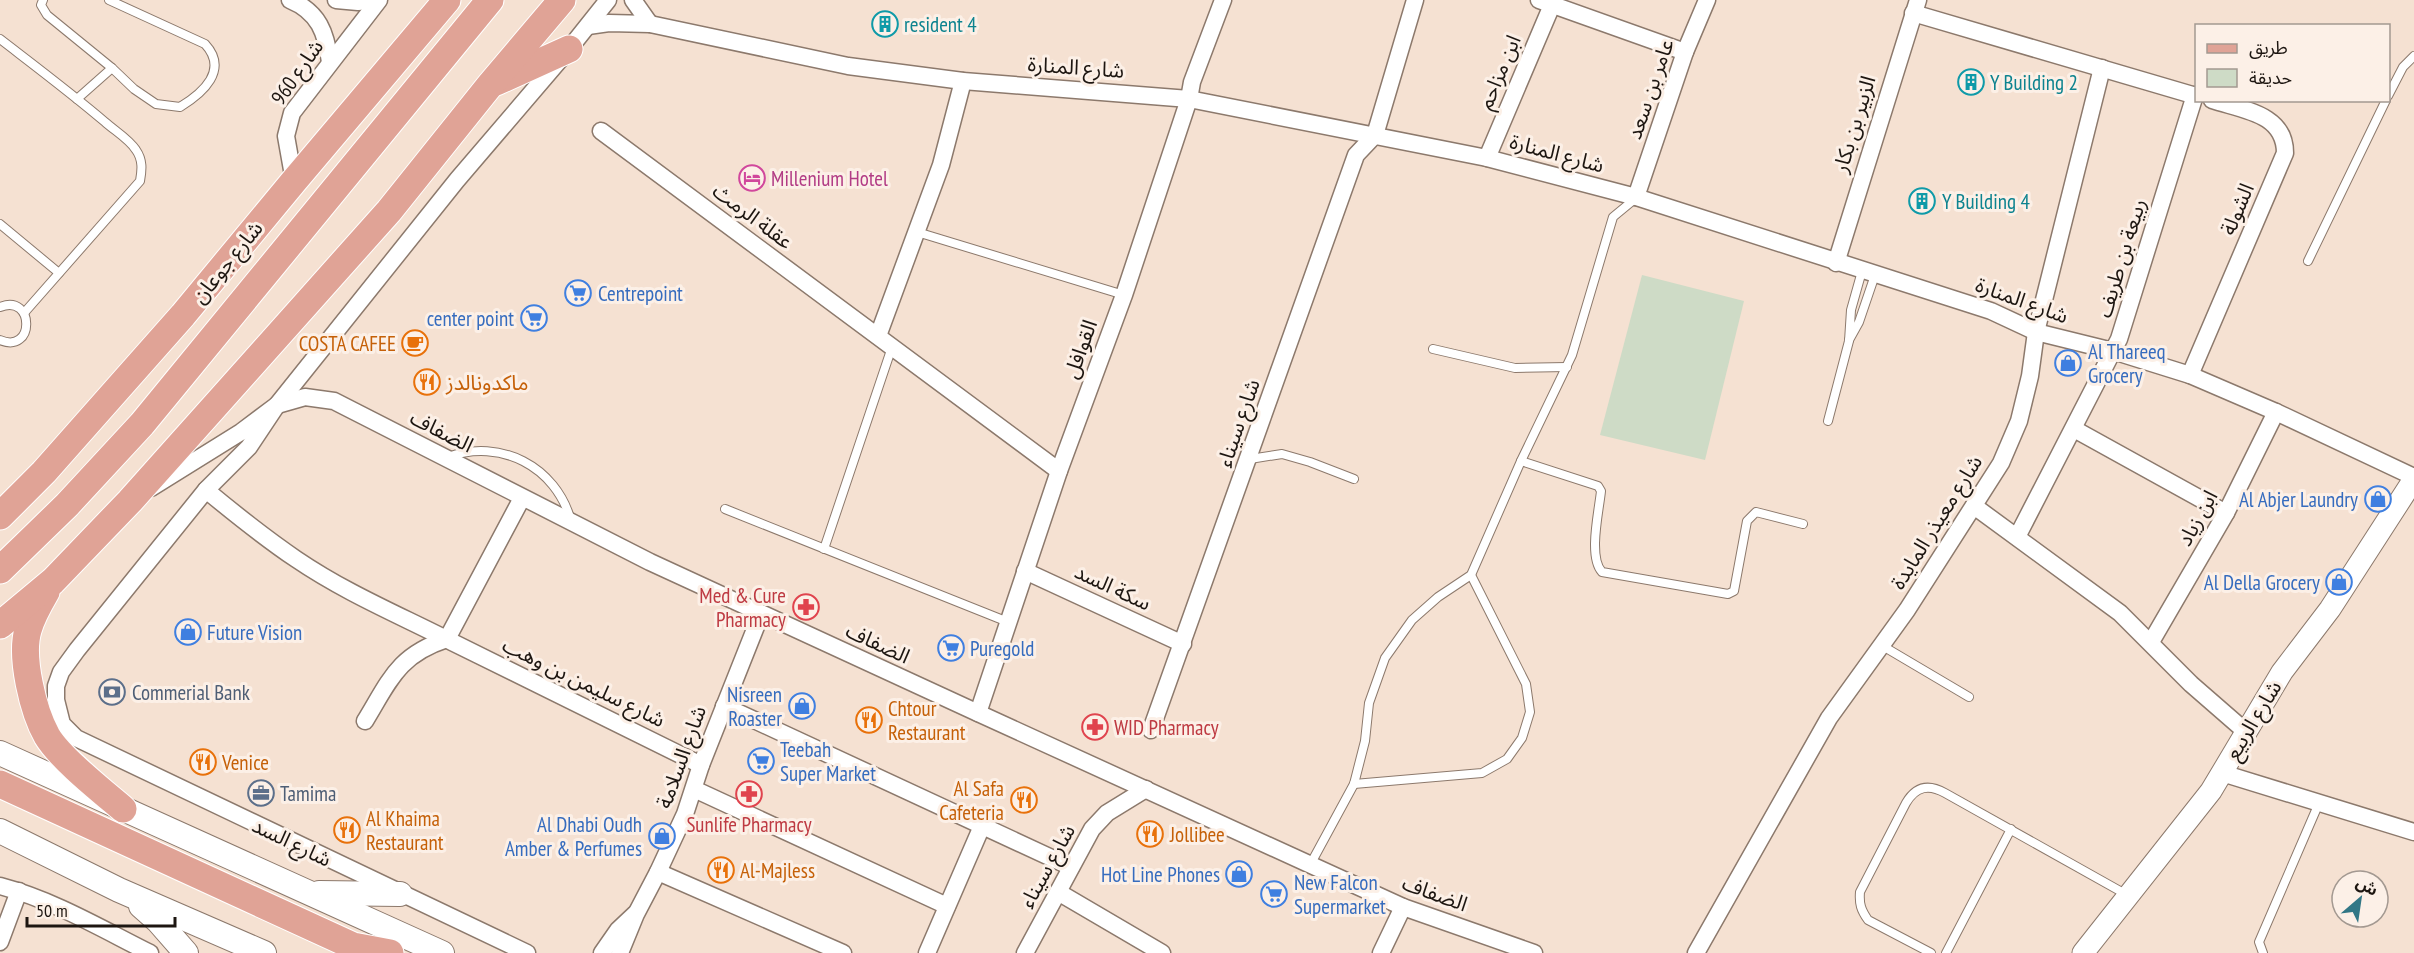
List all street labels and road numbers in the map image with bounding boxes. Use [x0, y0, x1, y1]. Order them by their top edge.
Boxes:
street label: ابن مزاحم [1471, 31, 1529, 114]
street label: شارع 960 [265, 34, 331, 111]
street label: عامر بن سعد [1620, 35, 1680, 143]
street label: شارع المنارة [1027, 50, 1125, 86]
street label: الزبير بن بكار [1826, 72, 1882, 177]
street label: شارع المنارة [1506, 127, 1607, 180]
street label: عقلة الرمث [707, 177, 799, 255]
street label: الشولة [2214, 179, 2260, 239]
street label: ربيعة بن طريف [2090, 195, 2152, 321]
street label: شارع جوعان [185, 215, 270, 310]
street label: شارع المنارة [1971, 271, 2072, 331]
street label: القوافل [1057, 316, 1103, 382]
street label: شارع سيناء [1210, 375, 1268, 471]
street label: الضفاف [406, 404, 478, 458]
street label: شارع معيذر المايدة [1884, 450, 1990, 595]
street label: ابن زياد [2171, 485, 2223, 551]
street label: سكة السد [1070, 558, 1156, 616]
street label: الضفاف [842, 616, 914, 670]
street label: شارع سليمن بن وهب [497, 631, 670, 735]
street label: شارع الربيع [2219, 675, 2289, 766]
street label: شارع السلامة [650, 702, 714, 813]
street label: شارع السد [247, 811, 336, 875]
street label: شارع سيناء [1013, 819, 1083, 914]
street label: الضفاف [1399, 869, 1471, 917]

